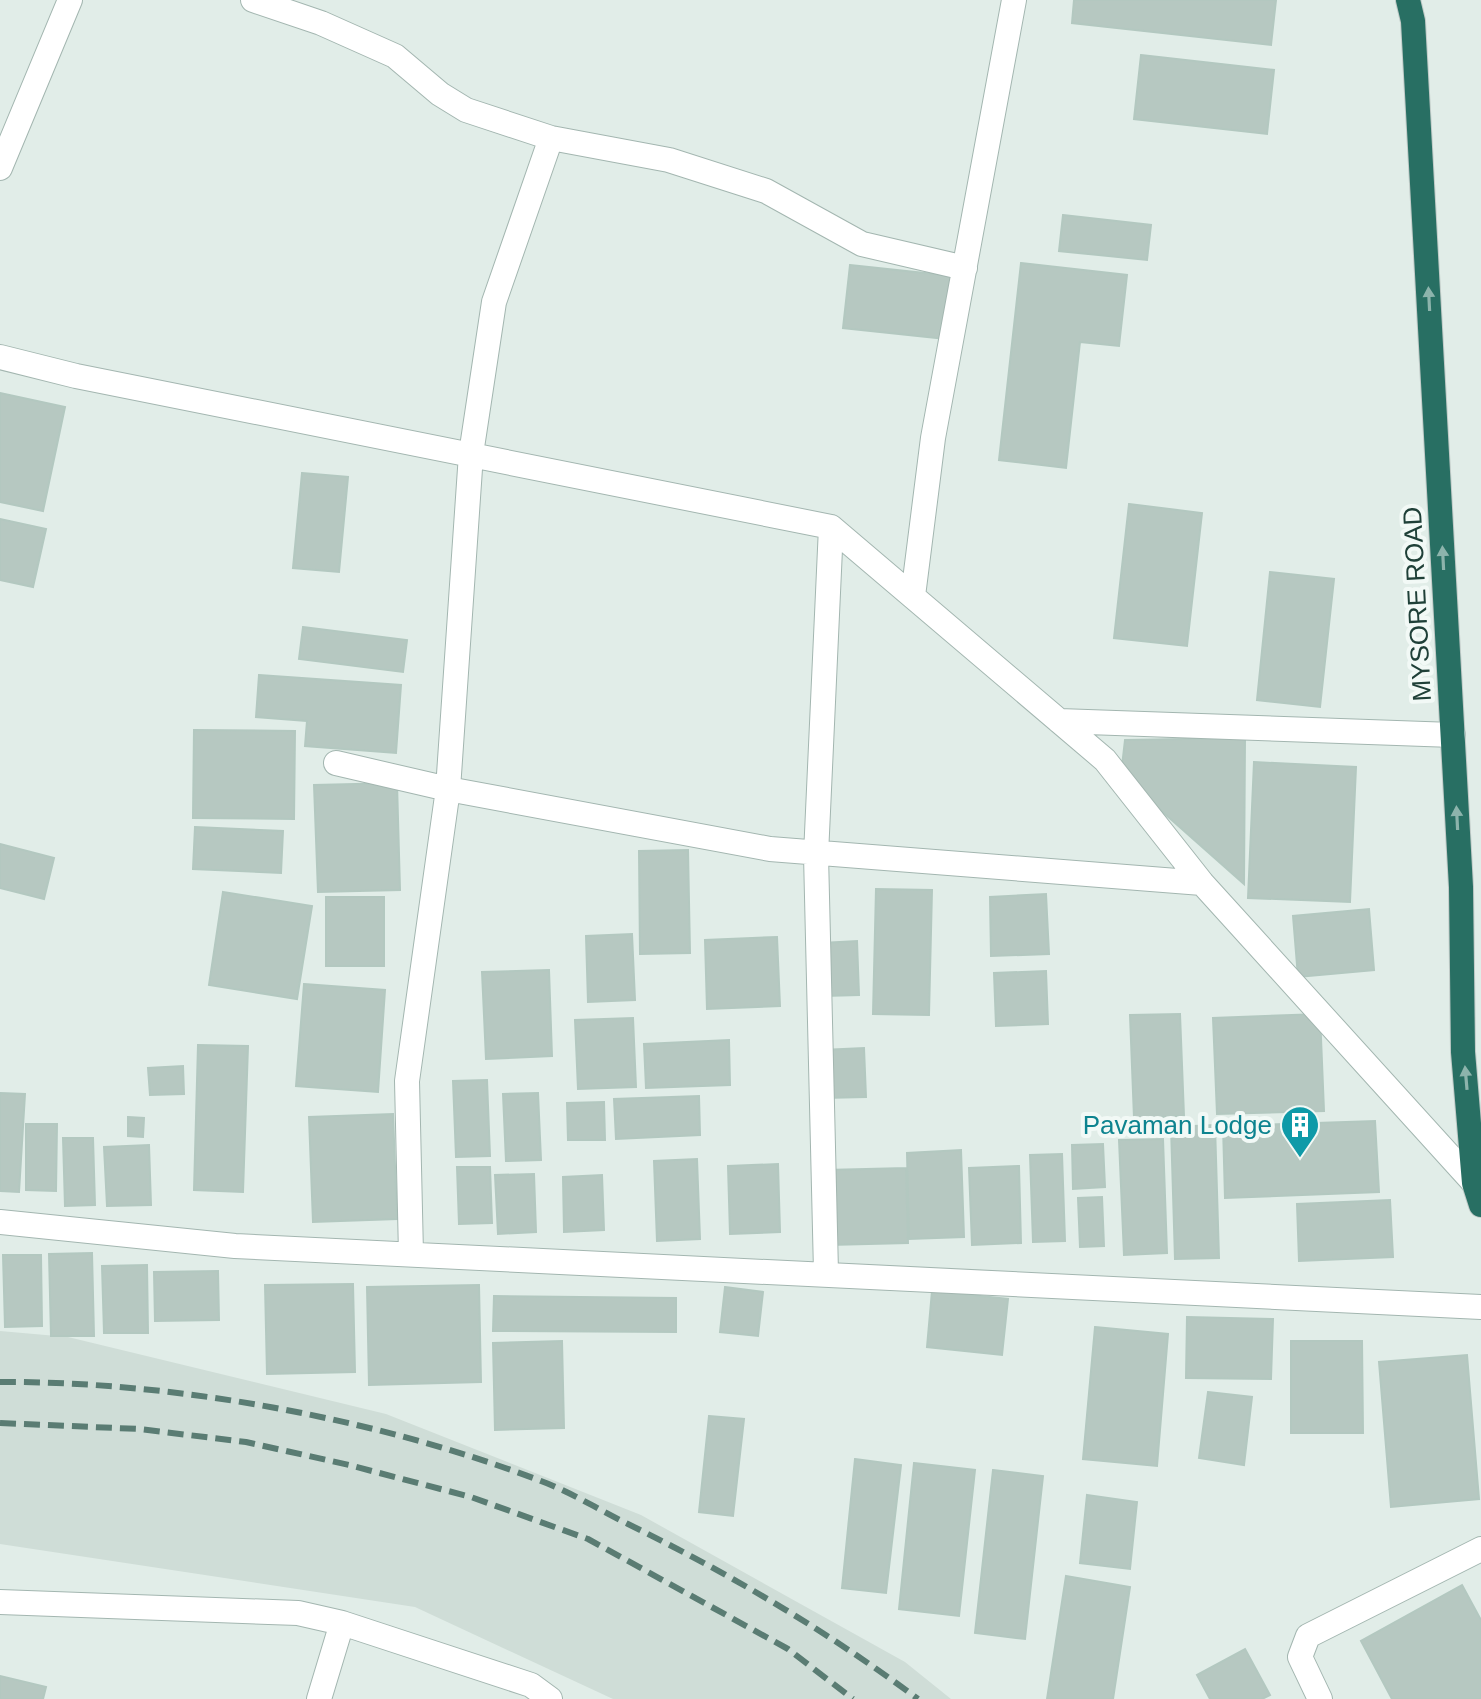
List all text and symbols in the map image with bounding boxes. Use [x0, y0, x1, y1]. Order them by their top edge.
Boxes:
one-way arrow [1422, 286, 1435, 311]
street label: MYSORE ROAD [1397, 506, 1437, 702]
one-way arrow [1436, 545, 1449, 570]
one-way arrow [1450, 805, 1463, 830]
one-way arrow [1459, 1065, 1472, 1090]
building icon: Pavaman Lodge [1279, 1104, 1321, 1159]
place label: Pavaman Lodge [1083, 1110, 1272, 1140]

